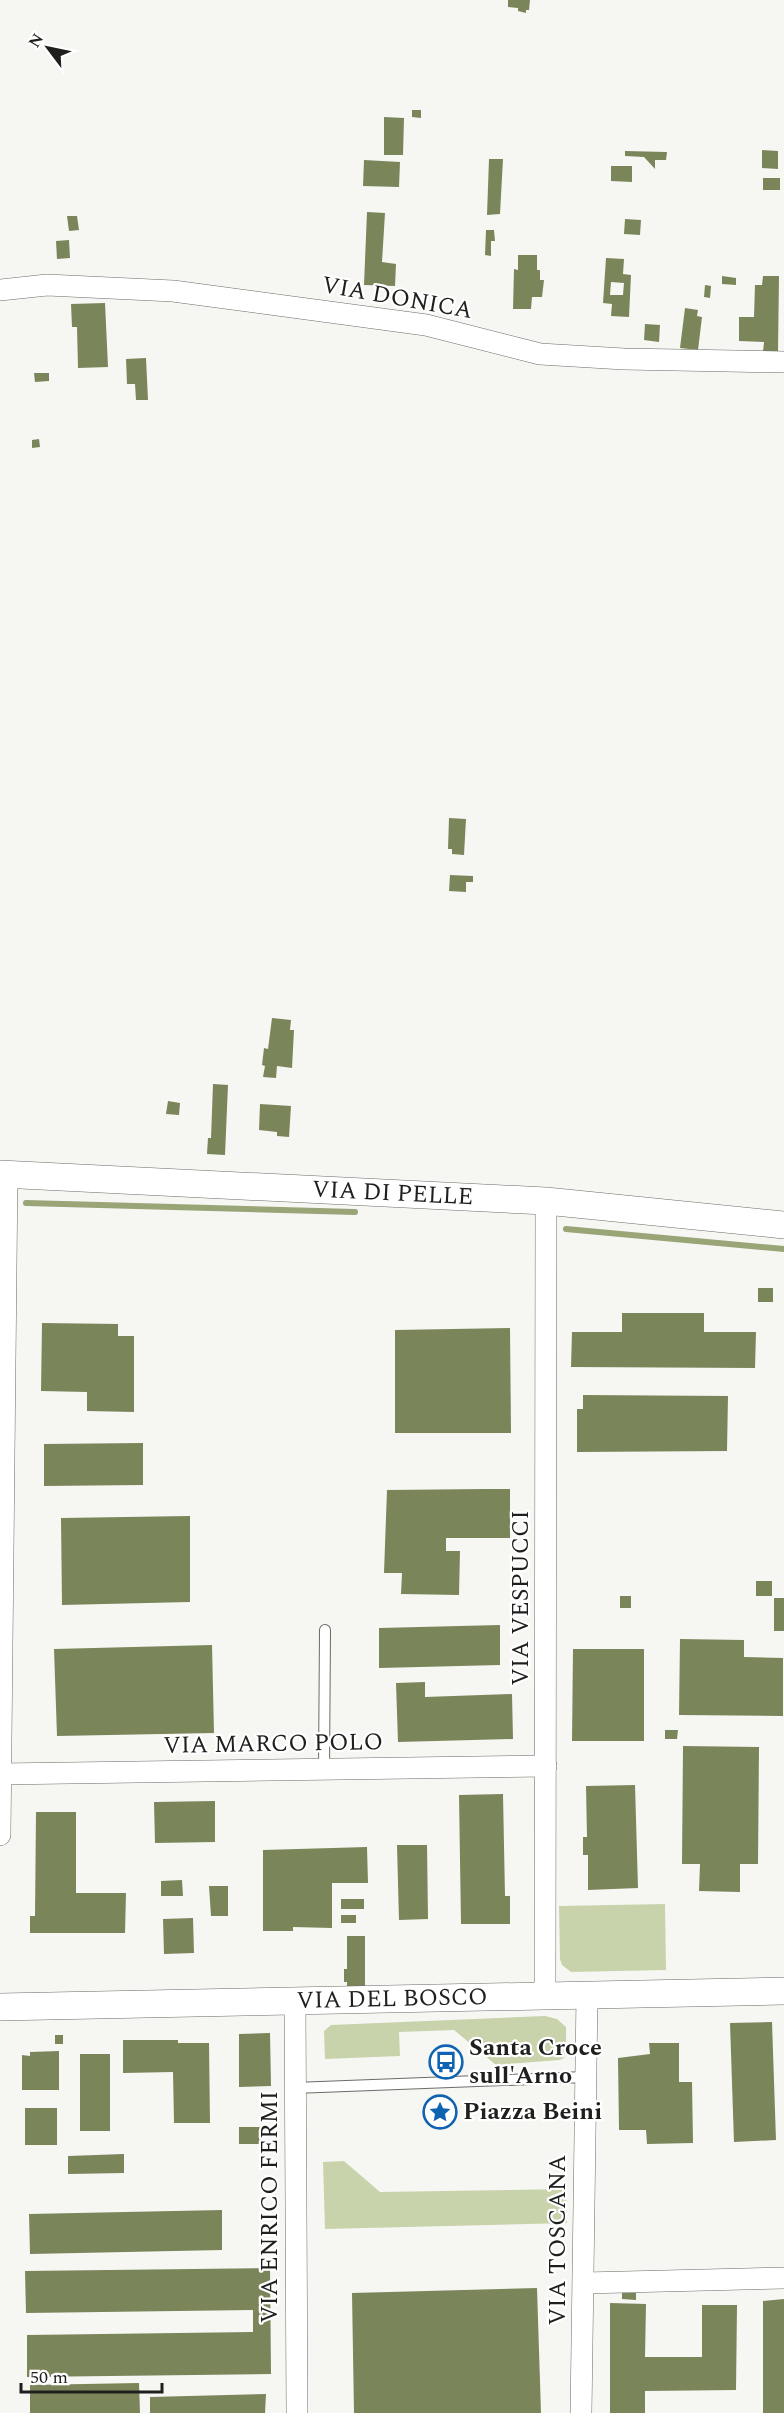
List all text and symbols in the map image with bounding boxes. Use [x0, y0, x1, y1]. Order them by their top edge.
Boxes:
north arrow [18, 18, 78, 78]
text: N [22, 29, 50, 52]
street label: VIA DONICA [319, 267, 475, 329]
street label: VIA DI PELLE [311, 1171, 474, 1215]
street label: VIA VESPUCCI [503, 1510, 539, 1686]
street label: VIA MARCO POLO [163, 1724, 383, 1764]
street label: VIA DEL BOSCO [296, 1979, 488, 2019]
place label: Santa Croce sull'Arno [469, 2030, 602, 2094]
bus stop icon: Santa Croce sull'Arno [428, 2044, 464, 2080]
street label: VIA ENRICO FERMI [252, 2091, 288, 2323]
place icon: Piazza Beini [422, 2094, 458, 2130]
place label: Piazza Beini [463, 2094, 602, 2130]
street label: VIA TOSCANA [540, 2155, 576, 2325]
scale bar [21, 2356, 162, 2394]
text: 50 m [30, 2364, 68, 2391]

